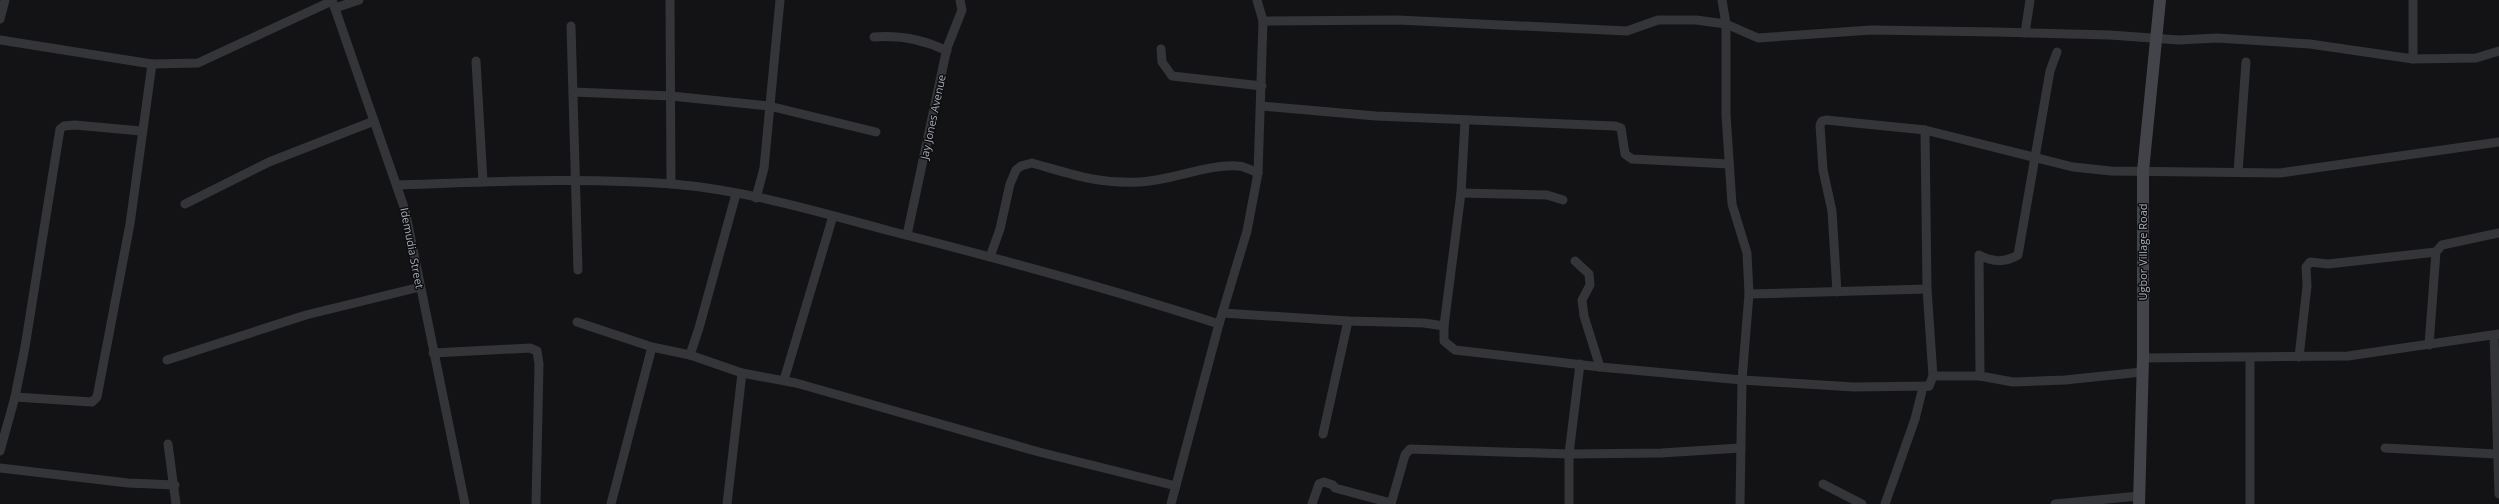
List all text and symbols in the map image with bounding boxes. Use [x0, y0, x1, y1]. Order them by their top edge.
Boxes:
street label: Jay Jones Avenue [916, 73, 949, 162]
street label: Ugbor Village Road [2135, 204, 2150, 300]
street label: Idemudia Street [397, 206, 428, 290]

